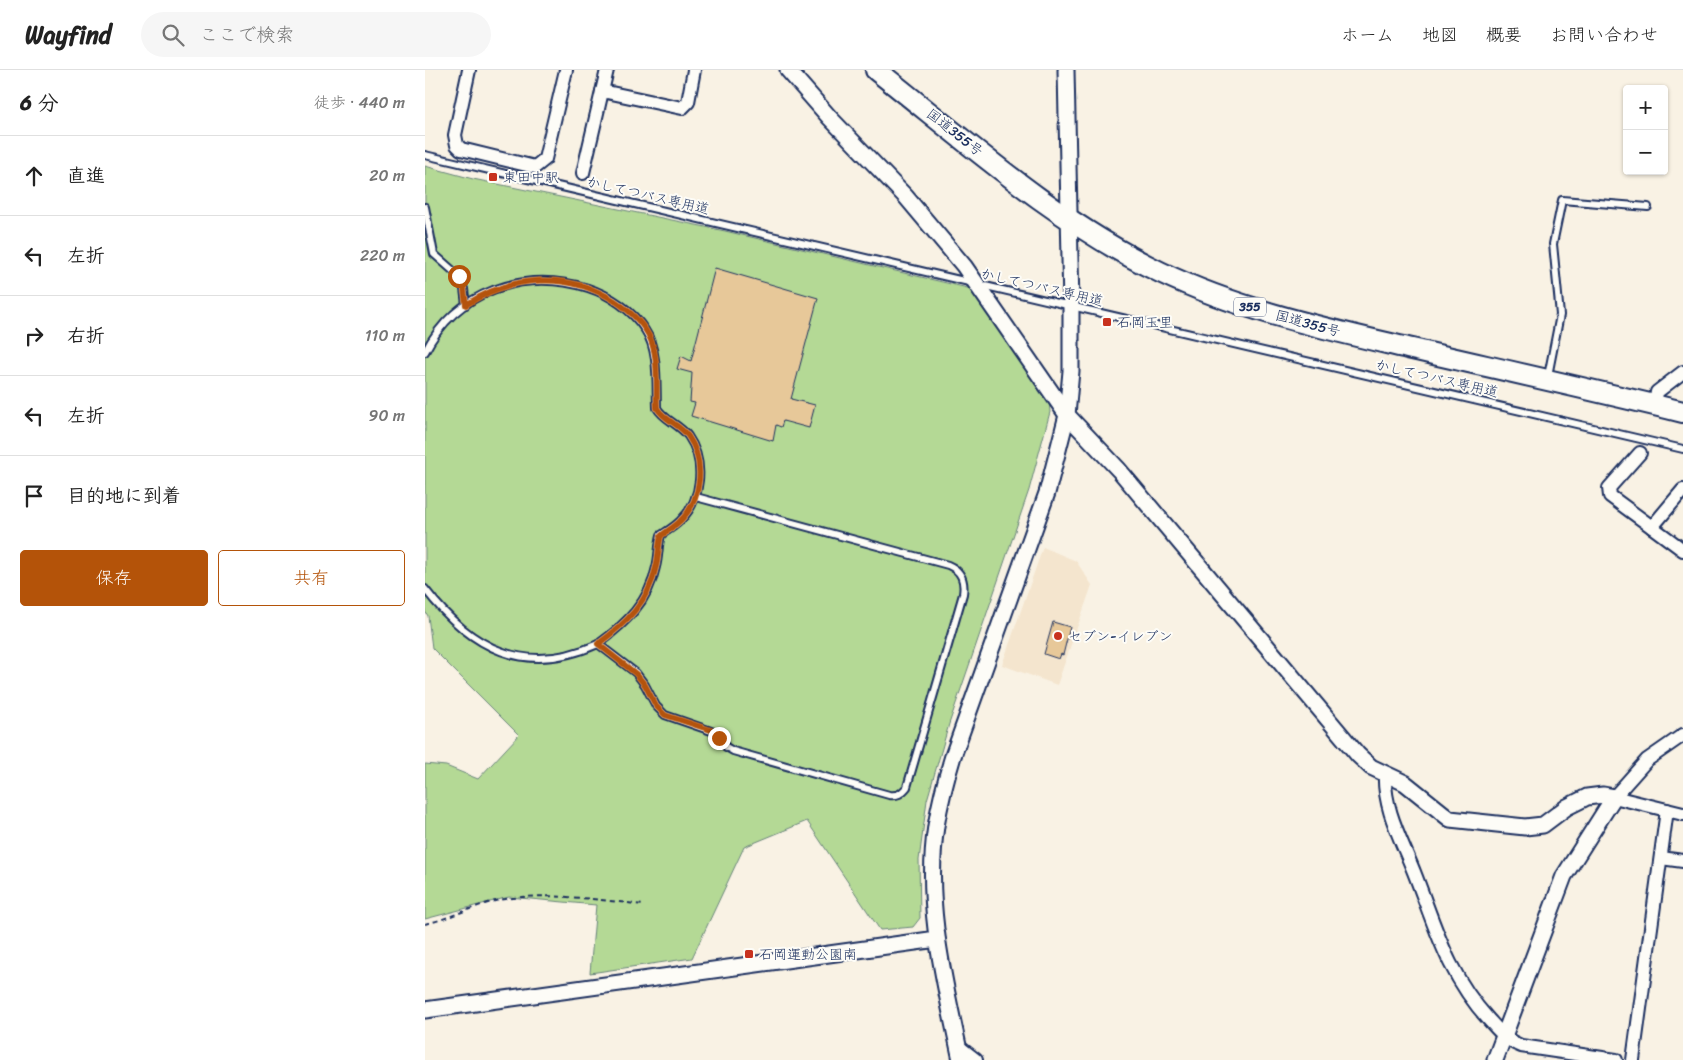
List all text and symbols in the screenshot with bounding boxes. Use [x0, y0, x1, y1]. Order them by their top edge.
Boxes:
search box [141, 12, 491, 57]
text: Wayfind [25, 14, 111, 56]
text: ここで検索 [199, 18, 294, 51]
text: ホーム [1341, 19, 1394, 51]
text: 地図 [1422, 19, 1458, 51]
text: 概要 [1486, 19, 1522, 51]
text: お問い合わせ [1550, 19, 1658, 51]
icon: search [159, 21, 187, 49]
text: 6 分 [20, 84, 58, 122]
map controls [1623, 85, 1668, 175]
button: + [1623, 85, 1668, 130]
text: 徒歩 · 440 m [314, 88, 405, 117]
street label: 国道355号 [921, 102, 989, 163]
button: − [1623, 130, 1668, 175]
text: 直進 [67, 159, 105, 192]
text: 20 m [369, 161, 405, 190]
icon: ahead [20, 162, 48, 190]
place label: 東田中駅 [503, 165, 559, 190]
street label: かしてつバス専用道 [584, 169, 712, 222]
marker: 東田中駅 [487, 171, 499, 183]
text: 左折 [67, 239, 105, 272]
text: 220 m [360, 241, 405, 270]
icon: left [20, 242, 48, 270]
street label: かしてつバス専用道 [978, 261, 1106, 314]
route start [448, 265, 471, 288]
road number: 355 [1234, 298, 1266, 316]
street label: 国道355号 [1272, 303, 1343, 344]
place label: 石岡玉里 [1117, 310, 1173, 335]
marker: 石岡玉里 [1101, 316, 1113, 328]
text: 右折 [67, 319, 105, 352]
text: 110 m [365, 321, 405, 350]
icon: right [20, 322, 48, 350]
street label: かしてつバス専用道 [1373, 352, 1501, 405]
text: 左折 [67, 399, 105, 432]
text: 90 m [369, 401, 405, 430]
icon: left [20, 402, 48, 430]
text: 目的地に到着 [67, 479, 181, 512]
icon: arrive [20, 482, 48, 510]
button: 保存 [20, 550, 208, 606]
button: 共有 [218, 550, 405, 606]
place label: セブン-イレブン [1068, 624, 1173, 649]
marker: セブン-イレブン [1052, 630, 1064, 642]
route end [708, 727, 731, 750]
place label: 石岡運動公園南 [759, 942, 857, 967]
marker: 石岡運動公園南 [743, 948, 755, 960]

